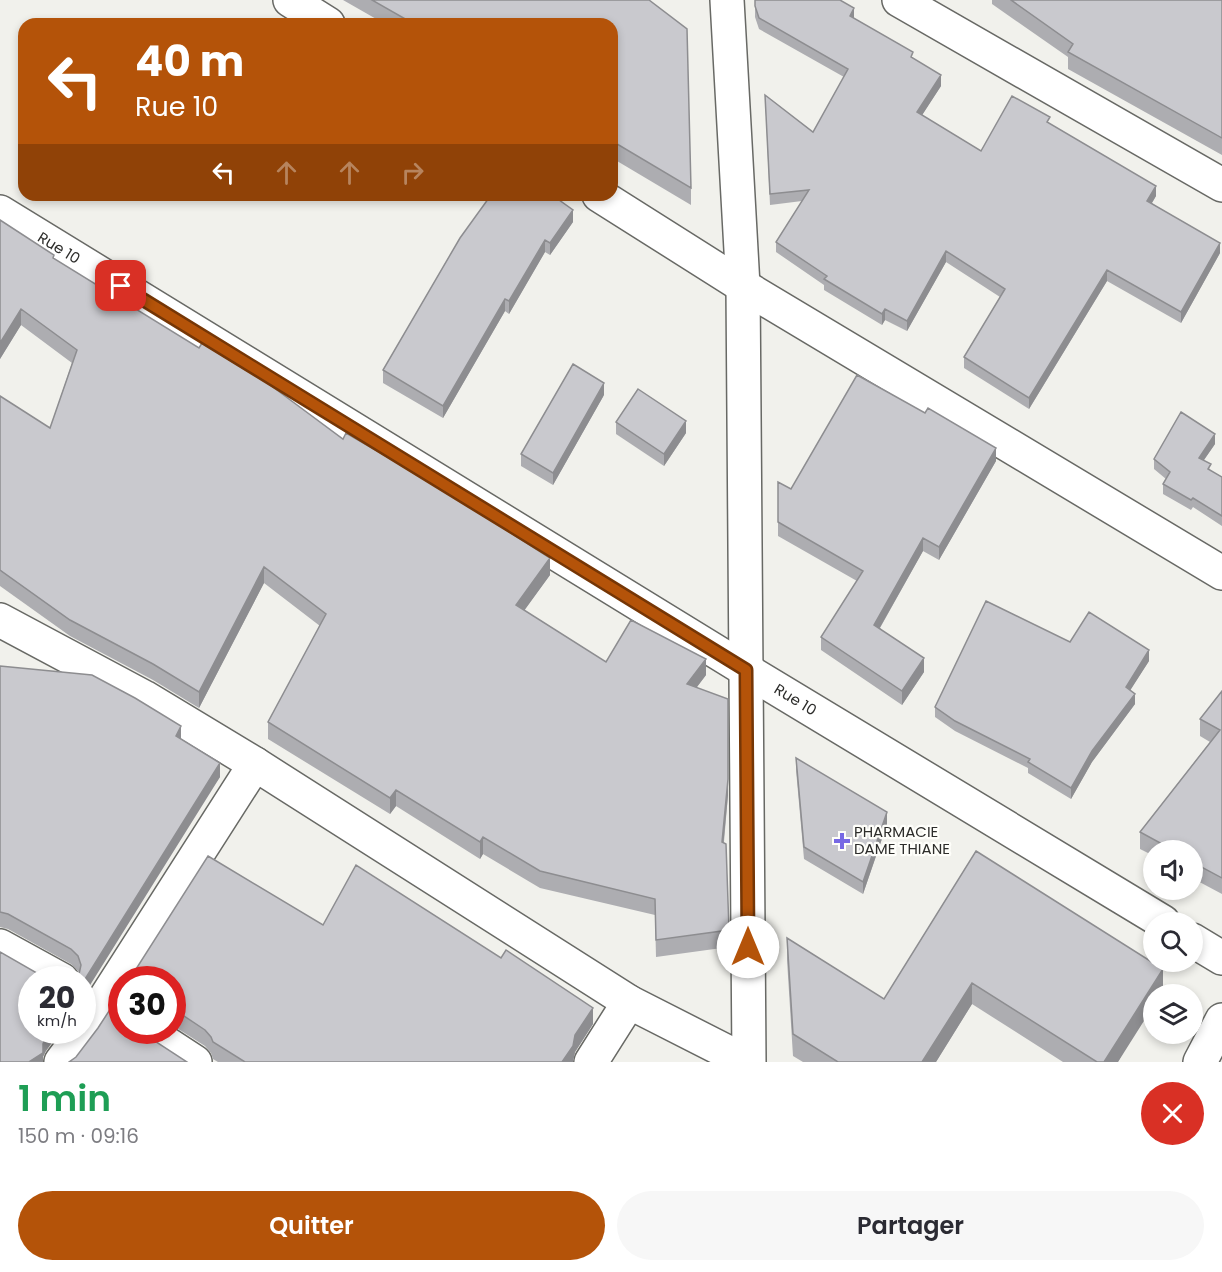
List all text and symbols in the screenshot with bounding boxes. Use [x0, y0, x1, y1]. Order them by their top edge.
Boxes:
text: 40 m [135, 32, 244, 91]
icon: left [36, 42, 114, 120]
text: Rue 10 [135, 88, 218, 125]
icon: left [207, 156, 240, 189]
icon: ahead [270, 156, 303, 189]
icon: ahead [333, 156, 366, 189]
icon: right [396, 156, 429, 189]
street label: Rue 10 [34, 227, 84, 269]
pin [95, 260, 146, 311]
icon: arrive [104, 269, 137, 302]
street label: Rue 10 [770, 678, 821, 720]
place label: PHARMACIE DAME THIANE [854, 821, 950, 859]
marker: PHARMACIE DAME THIANE [835, 834, 849, 848]
map controls [1143, 840, 1203, 1044]
button: sound [1143, 840, 1203, 900]
button: search [1143, 912, 1203, 972]
position arrow [716, 915, 780, 979]
speed limit sign: 30 [108, 966, 186, 1044]
text: 20 [39, 976, 75, 1019]
button: layers [1143, 984, 1203, 1044]
text: km/h [37, 1010, 77, 1031]
text: 1 min [18, 1073, 111, 1124]
button: close [1141, 1082, 1204, 1145]
text: 150 m · 09:16 [18, 1122, 139, 1150]
button: Quitter [18, 1191, 605, 1260]
button: Partager [617, 1191, 1204, 1260]

